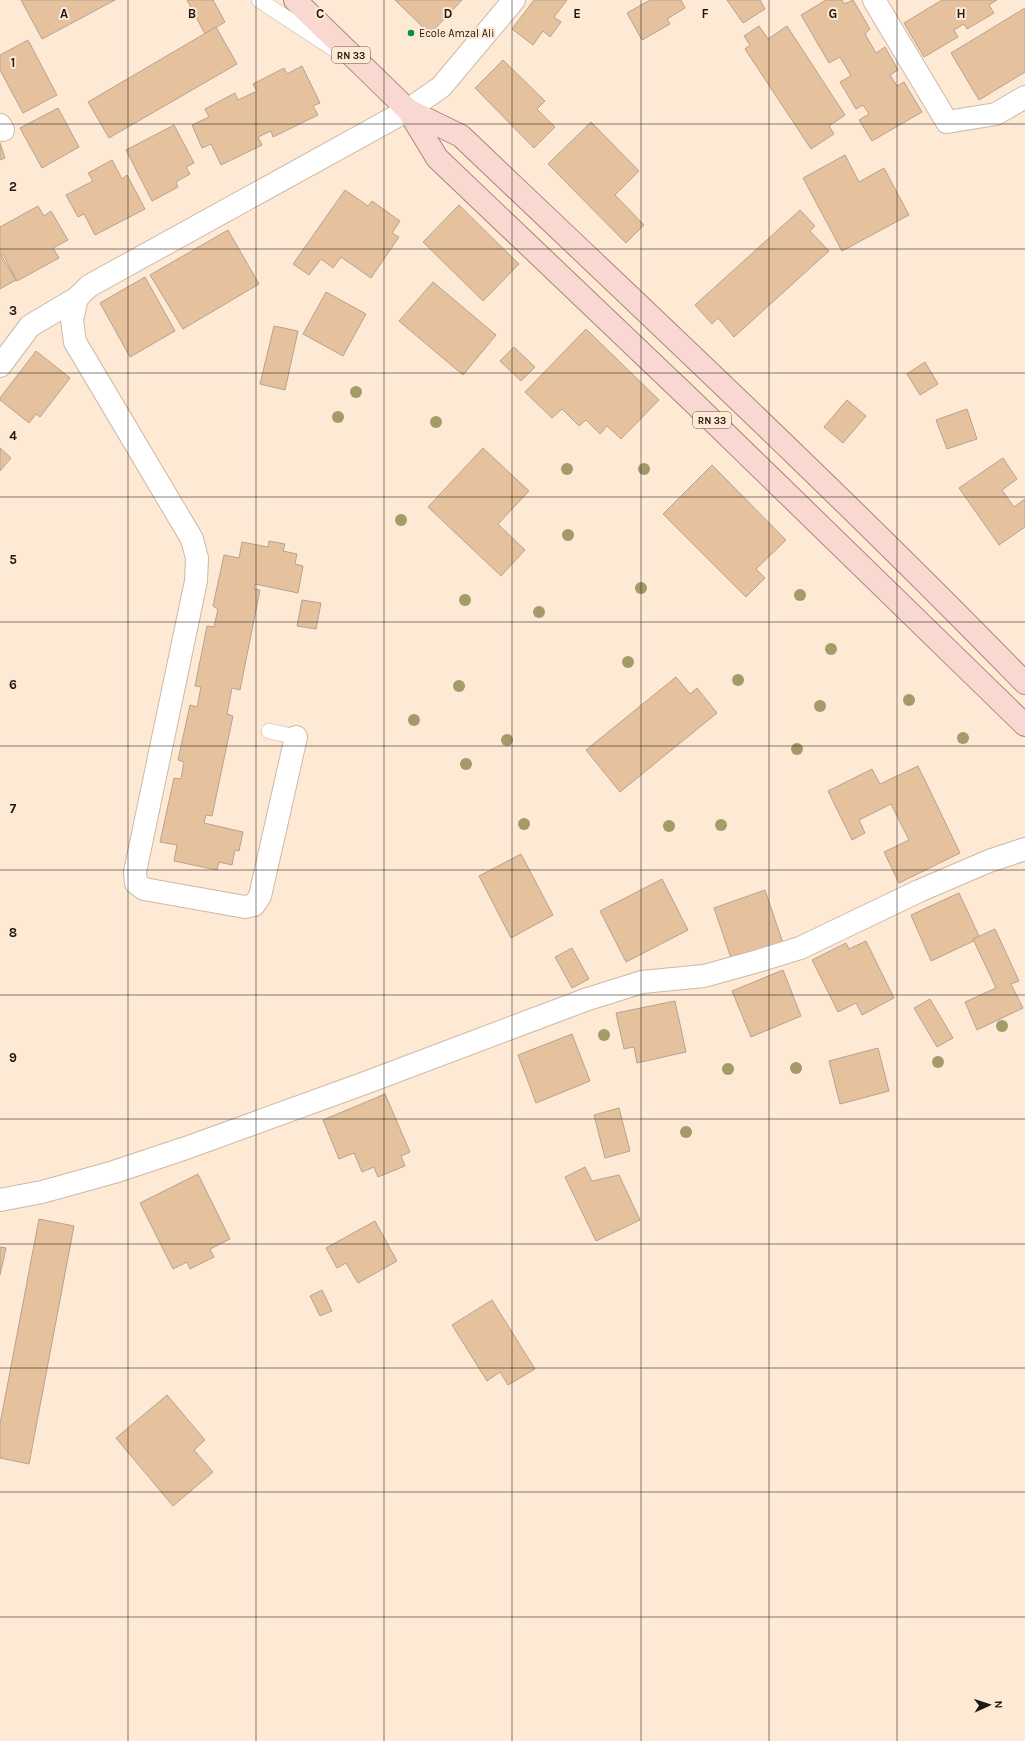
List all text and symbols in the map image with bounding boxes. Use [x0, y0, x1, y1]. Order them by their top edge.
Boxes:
text: A [60, 6, 68, 21]
text: B [188, 6, 196, 21]
text: C [316, 6, 324, 21]
text: D [444, 6, 453, 21]
text: E [573, 6, 581, 21]
text: F [701, 6, 709, 21]
text: G [829, 6, 837, 21]
text: H [956, 6, 966, 21]
place label: Ecole Amzal Ali [419, 27, 494, 40]
marker: Ecole Amzal Ali [406, 28, 416, 38]
road number: RN 33 [332, 47, 370, 63]
text: 1 [11, 55, 15, 70]
text: 2 [9, 179, 17, 194]
text: 3 [9, 303, 17, 318]
road number: RN 33 [693, 412, 731, 428]
text: 4 [9, 428, 17, 443]
text: 5 [9, 552, 17, 567]
text: 6 [9, 677, 17, 692]
text: 7 [10, 801, 17, 816]
text: 8 [9, 925, 17, 940]
text: 9 [9, 1050, 17, 1065]
north arrow [969, 1685, 1009, 1725]
text: N [992, 1700, 1005, 1709]

